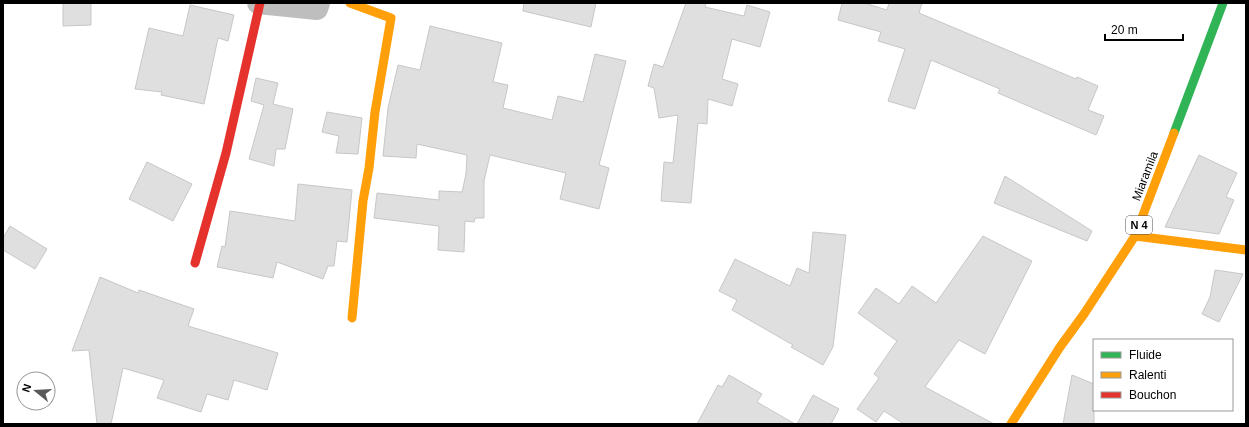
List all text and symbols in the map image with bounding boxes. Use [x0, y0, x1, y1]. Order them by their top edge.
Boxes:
scale bar [1105, 16, 1183, 42]
text: 20 m [1111, 23, 1138, 37]
street label: Miaramila [1129, 149, 1161, 203]
road number: N 4 [1126, 216, 1152, 234]
legend [1093, 339, 1233, 411]
text: Fluide [1129, 348, 1162, 362]
text: Ralenti [1129, 368, 1166, 382]
north arrow [16, 371, 56, 411]
text: N [20, 382, 33, 394]
text: Bouchon [1129, 388, 1176, 402]

